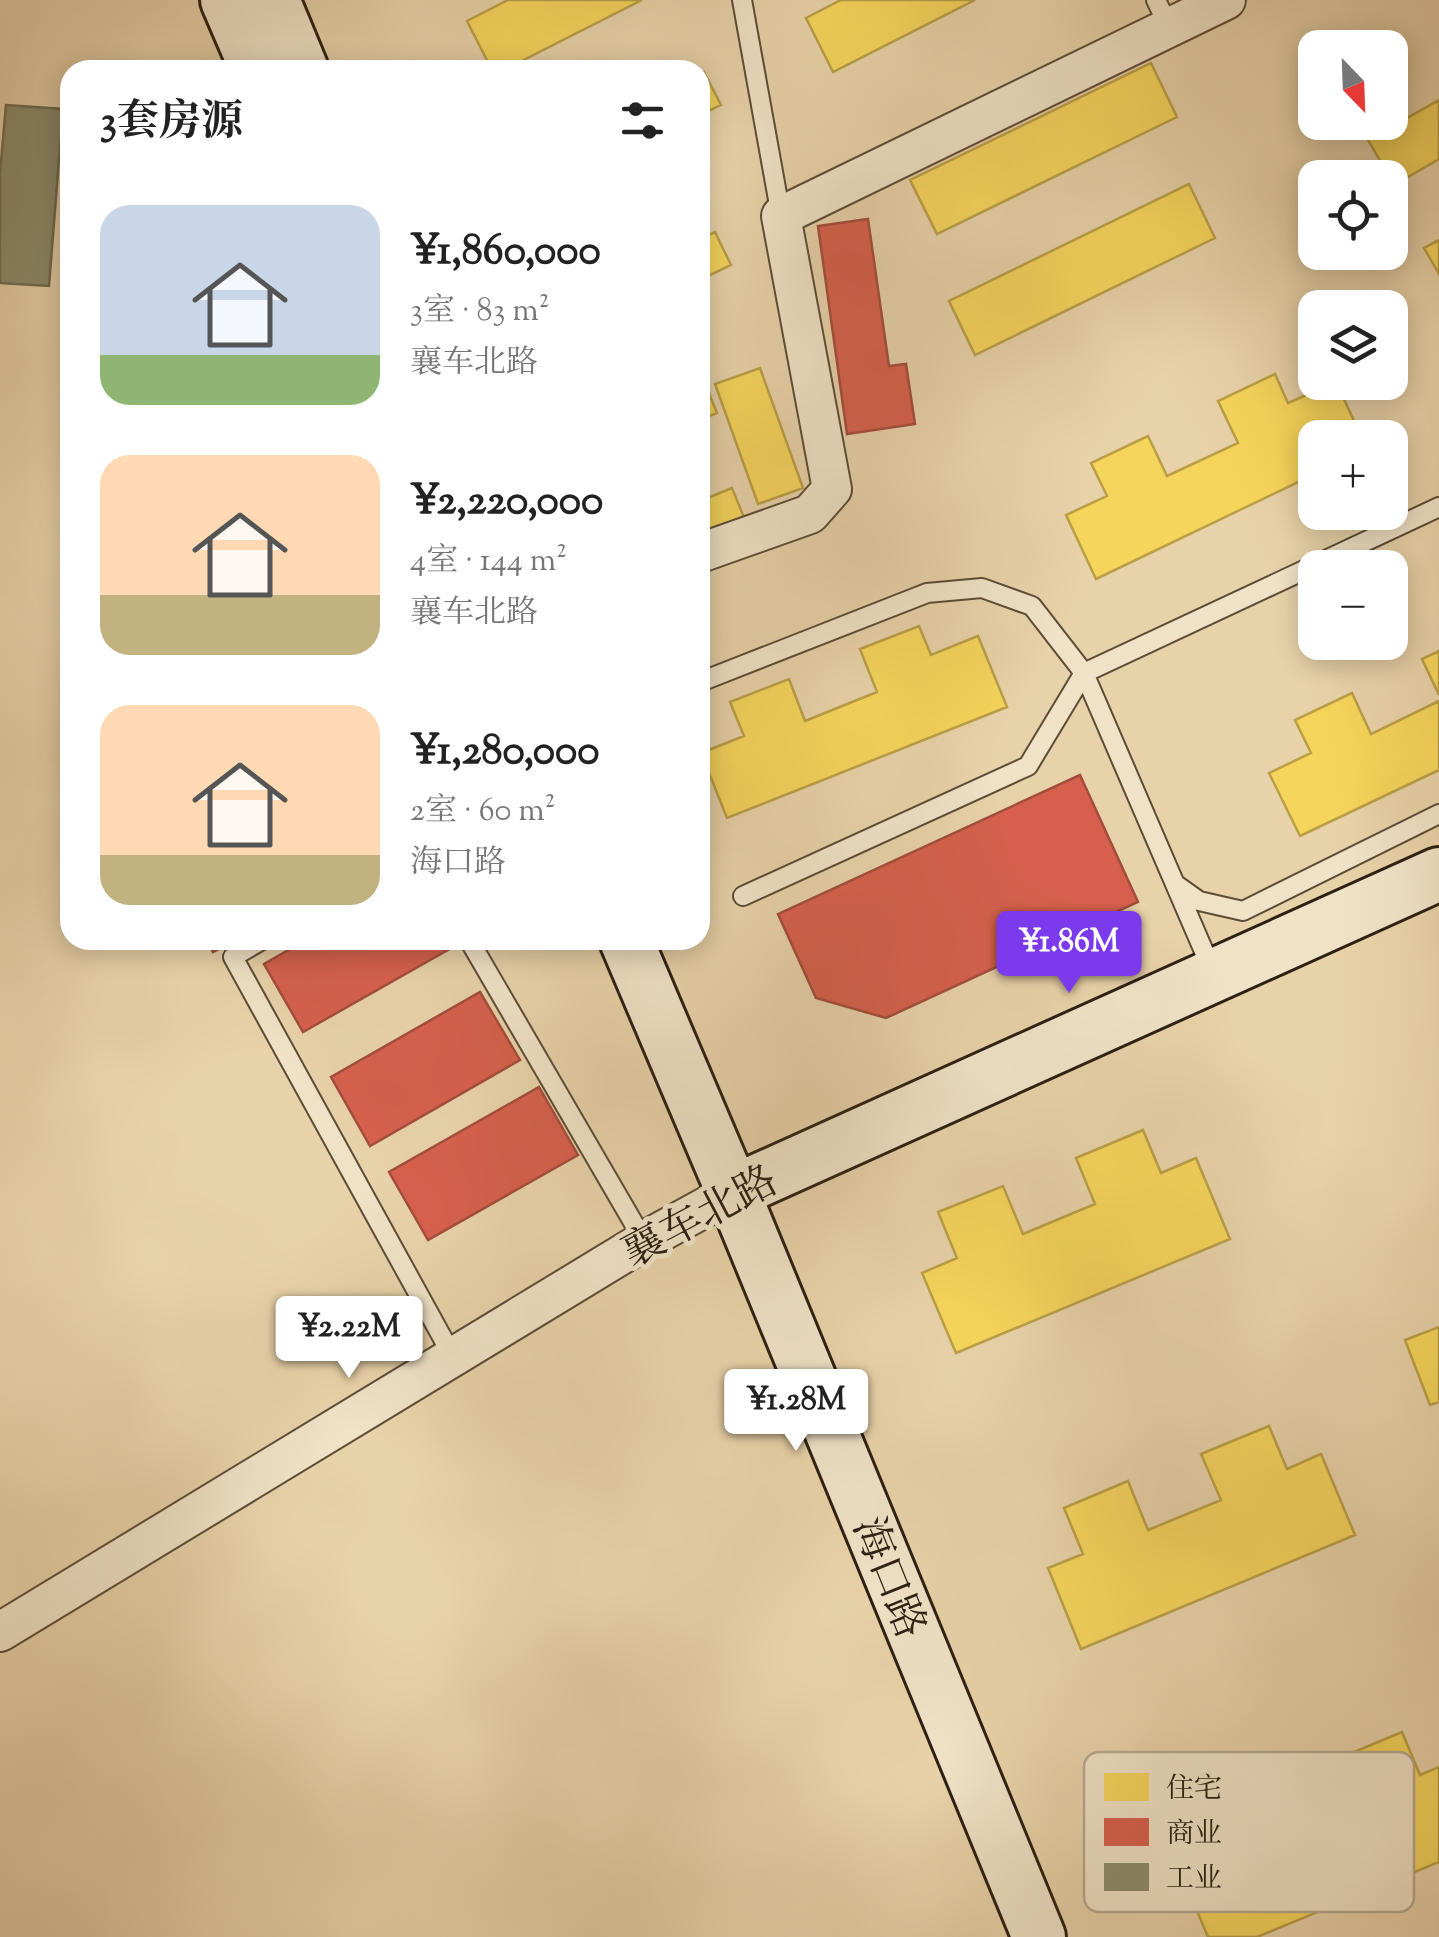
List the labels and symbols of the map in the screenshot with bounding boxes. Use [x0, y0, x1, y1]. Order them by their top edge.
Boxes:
north arrow [1298, 30, 1408, 140]
pin: ¥1.86M [988, 911, 1150, 996]
street label: 襄车北路 [613, 1153, 790, 1285]
pin: ¥2.22M [268, 1296, 430, 1381]
pin: ¥1.28M [715, 1369, 877, 1454]
street label: 海口路 [835, 1509, 938, 1649]
legend [1084, 1752, 1414, 1912]
text: 住宅 [1166, 1770, 1222, 1810]
text: 商业 [1166, 1815, 1222, 1855]
text: 工业 [1166, 1860, 1222, 1900]

